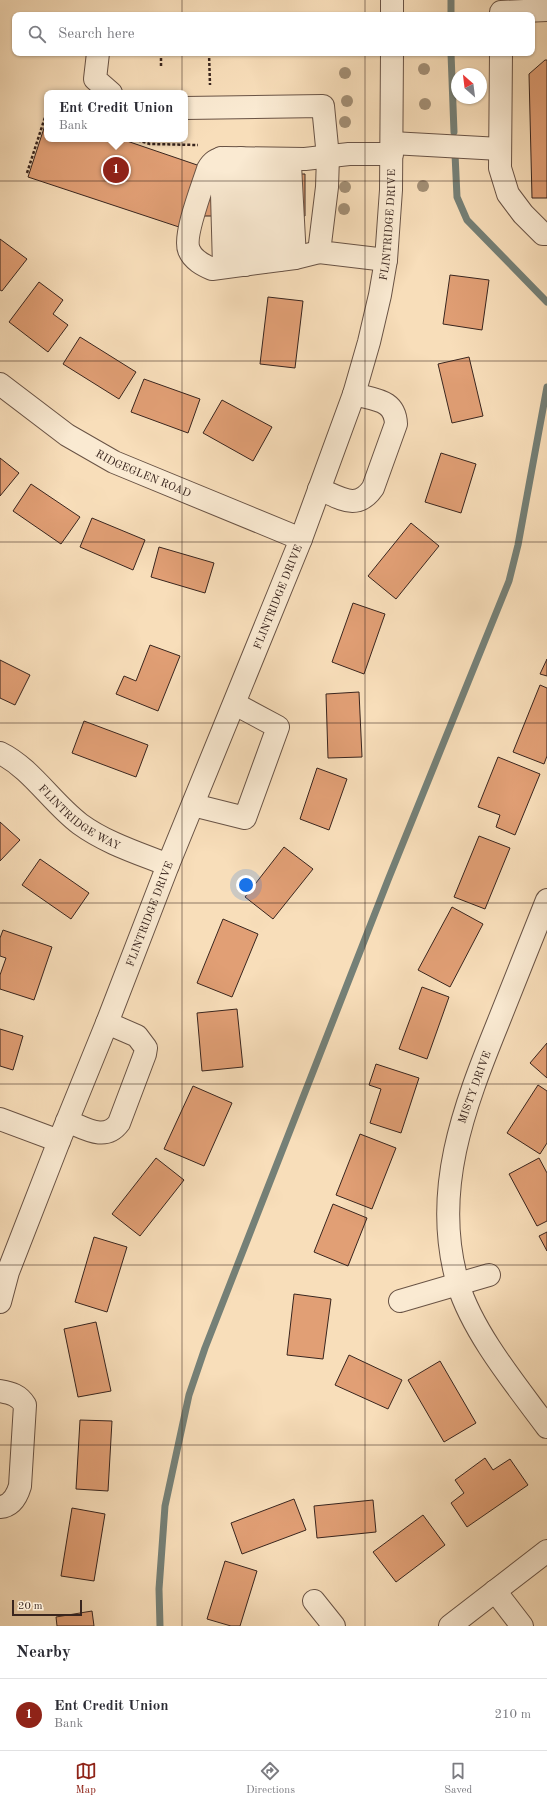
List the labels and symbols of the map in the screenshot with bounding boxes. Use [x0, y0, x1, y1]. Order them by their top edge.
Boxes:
north arrow [451, 68, 487, 104]
pin: 1 [103, 155, 129, 185]
street label: FLINTRIDGE DRIVE [379, 169, 398, 282]
street label: RIDGEGLEN ROAD [93, 449, 193, 500]
street label: FLINTRIDGE DRIVE [253, 544, 305, 651]
street label: FLINTRIDGE WAY [36, 783, 122, 852]
street label: FLINTRIDGE DRIVE [125, 860, 176, 969]
your location [236, 875, 256, 895]
street label: MISTY DRIVE [457, 1050, 494, 1125]
scale bar [12, 1598, 82, 1617]

